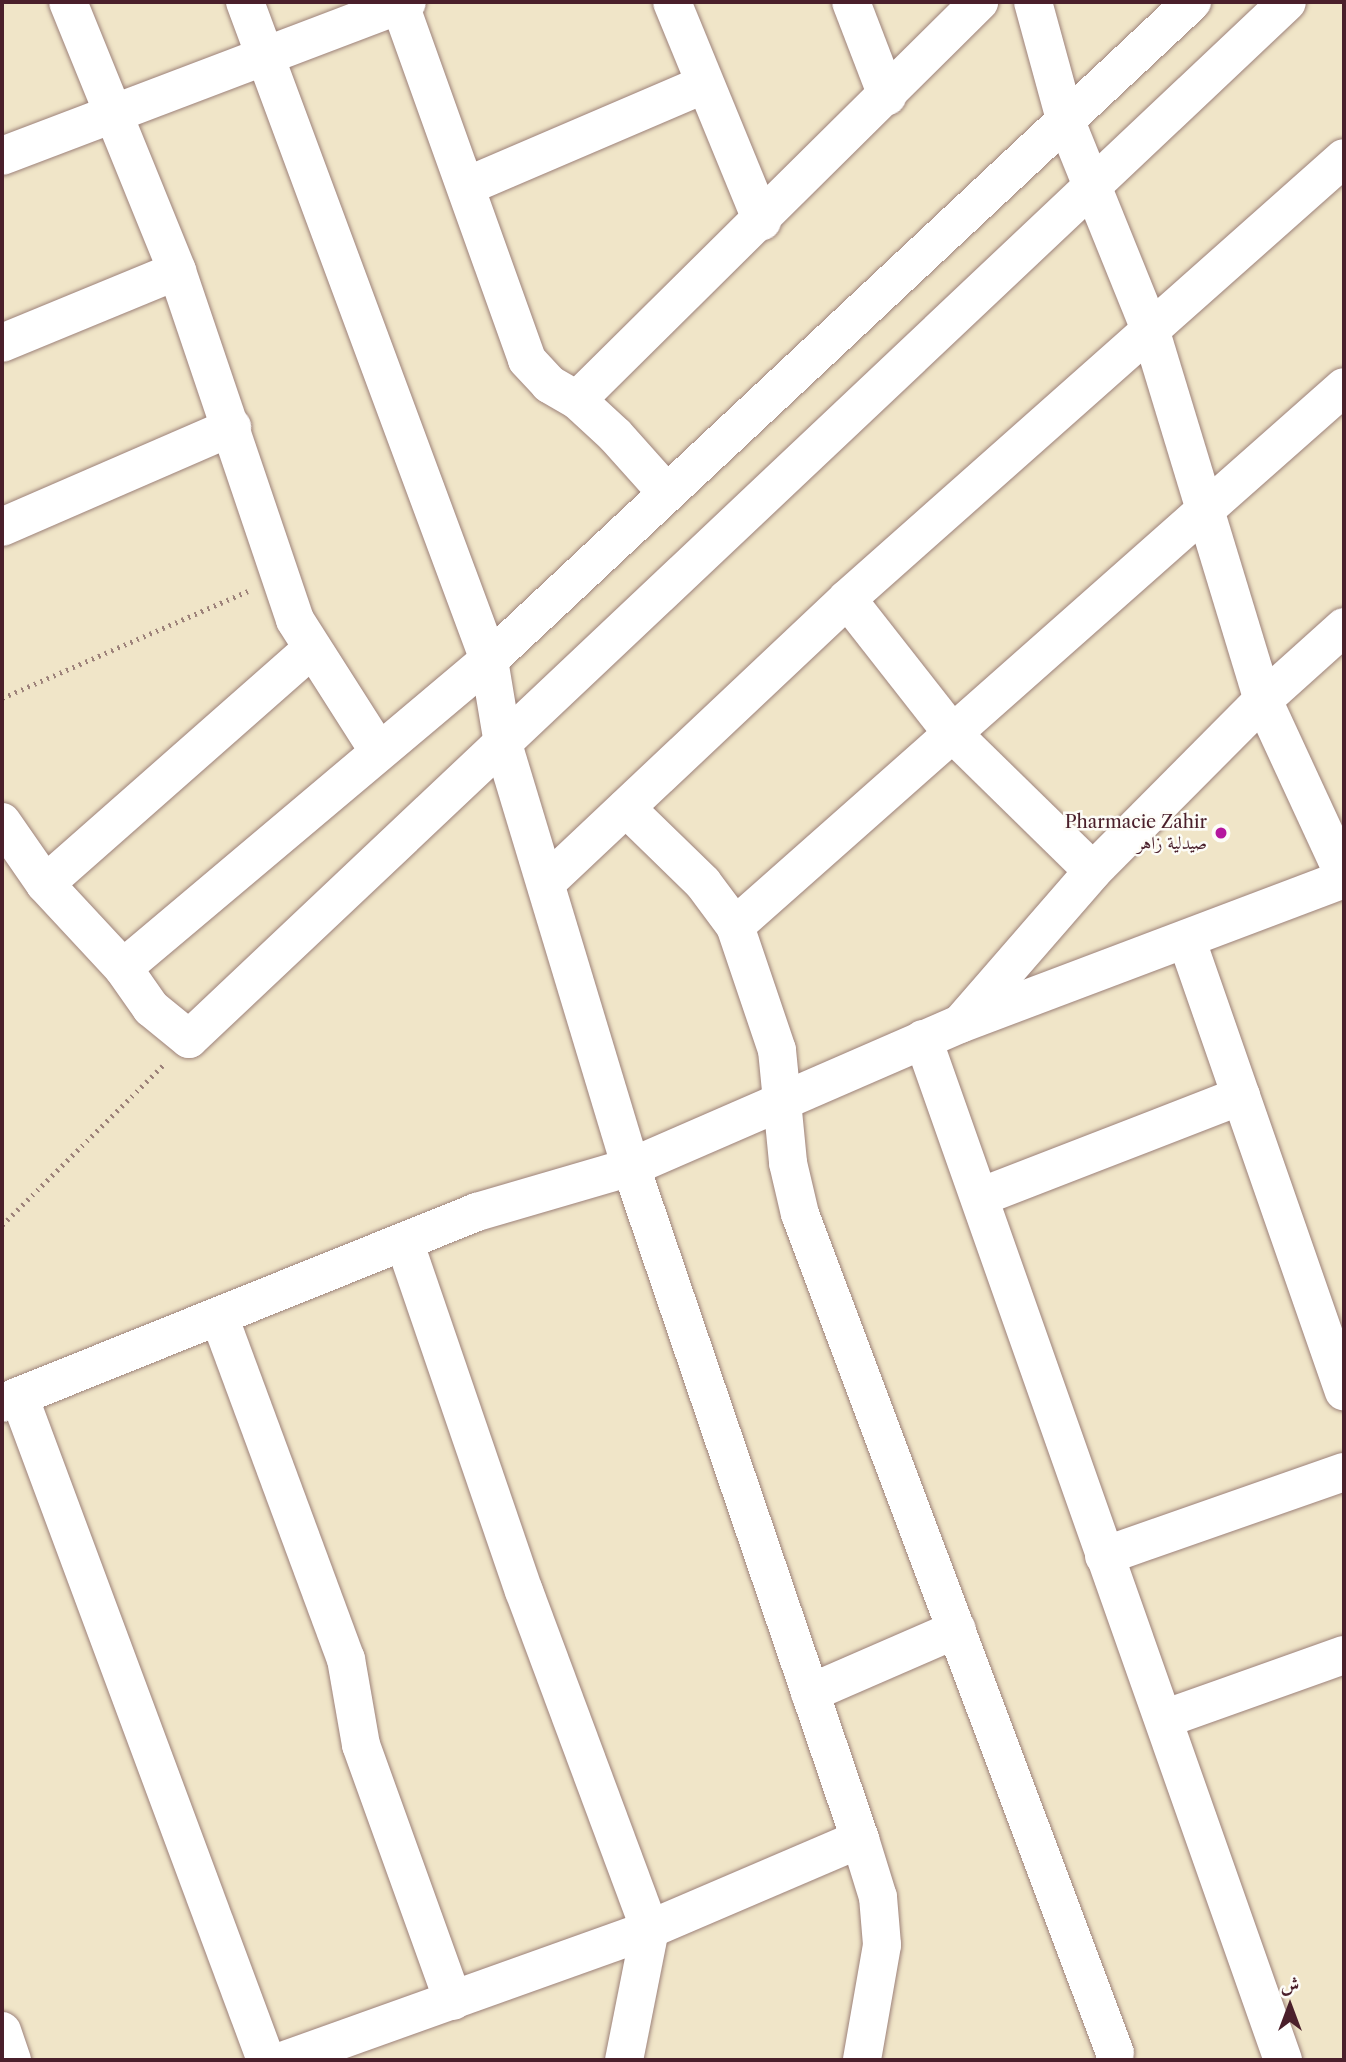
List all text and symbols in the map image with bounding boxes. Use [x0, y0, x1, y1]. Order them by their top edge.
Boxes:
place label: Pharmacie Zahir صيدلية زاهر [1065, 812, 1207, 854]
marker: Pharmacie Zahir صيدلية زاهر [1213, 825, 1229, 841]
north arrow [1255, 1971, 1325, 2041]
text: ش [1281, 1973, 1299, 1996]

